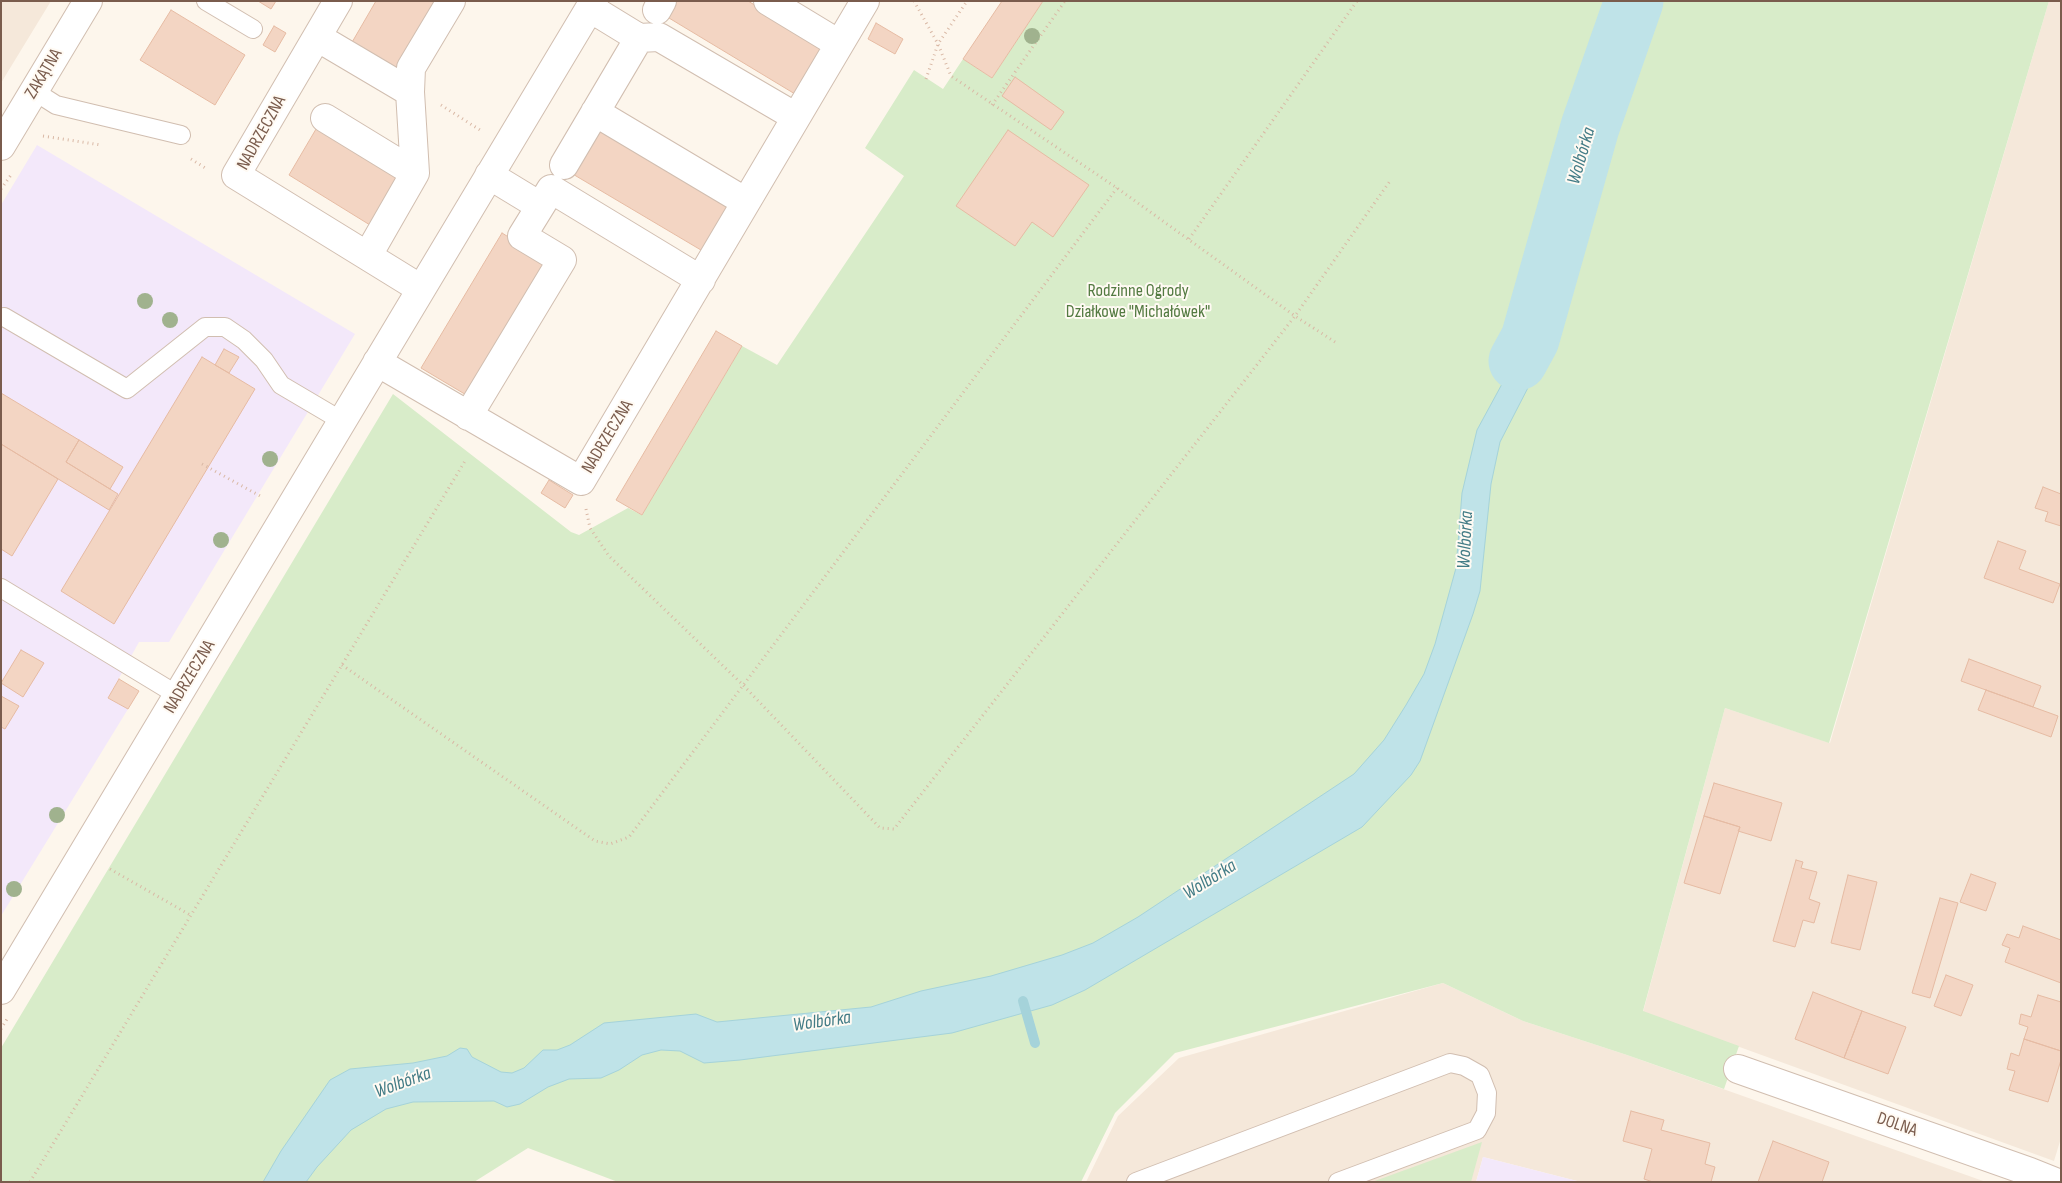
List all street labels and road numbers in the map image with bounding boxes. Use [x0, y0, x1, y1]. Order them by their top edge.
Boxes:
street label: ZAKĄTNA [21, 45, 67, 103]
street label: NADRZECZNA [233, 92, 291, 174]
street label: NADRZECZNA [578, 396, 638, 478]
street label: NADRZECZNA [160, 636, 220, 718]
street label: DOLNA [1874, 1108, 1920, 1142]

